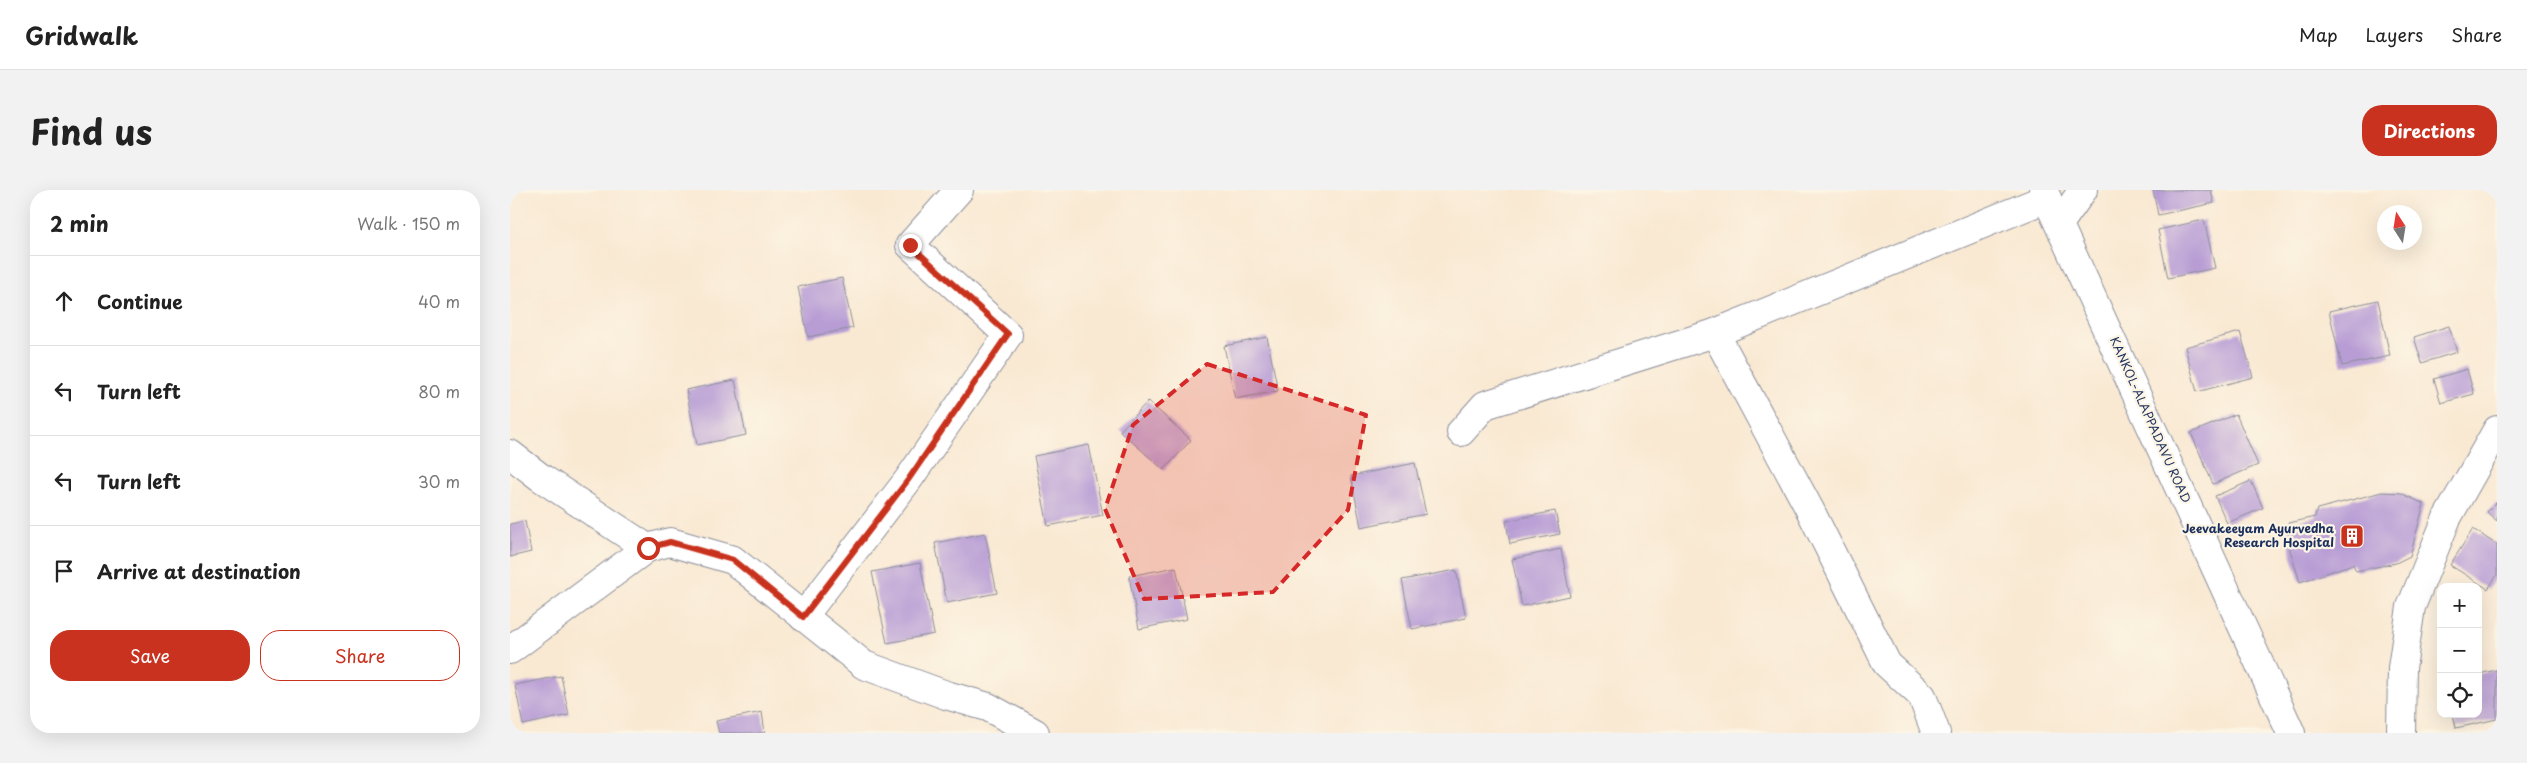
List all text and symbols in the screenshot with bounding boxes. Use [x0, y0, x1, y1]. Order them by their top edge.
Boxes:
text: Gridwalk [25, 17, 138, 53]
text: Map [2299, 21, 2338, 48]
text: Layers [2366, 21, 2423, 48]
text: Share [2451, 21, 2502, 48]
text: Find us [30, 104, 152, 157]
button: Directions [2362, 105, 2497, 156]
north arrow [2377, 205, 2422, 250]
text: 2 min [50, 207, 109, 239]
text: Walk · 150 m [357, 211, 460, 235]
route end [899, 234, 922, 257]
icon: ahead [50, 287, 78, 315]
text: Continue [97, 287, 183, 315]
text: 40 m [418, 289, 460, 313]
street label: KANKOL-ALAPPADAVU ROAD [2106, 334, 2196, 506]
icon: left [50, 377, 78, 405]
text: Turn left [97, 377, 181, 405]
text: 80 m [418, 379, 460, 403]
icon: left [50, 467, 78, 495]
text: Turn left [97, 467, 181, 495]
text: 30 m [418, 469, 460, 493]
place label: Jeevakeeyam Ayurvedha Research Hospital [2182, 519, 2335, 551]
building icon: Jeevakeeyam Ayurvedha Research Hospital [2339, 523, 2365, 549]
route start [637, 537, 660, 560]
icon: arrive [50, 557, 78, 585]
text: Arrive at destination [97, 557, 301, 585]
map controls [2437, 583, 2482, 718]
button: + [2437, 583, 2482, 628]
button: − [2437, 628, 2482, 673]
button: Save [50, 630, 250, 681]
button: Share [260, 630, 460, 681]
button: locate [2437, 673, 2482, 718]

